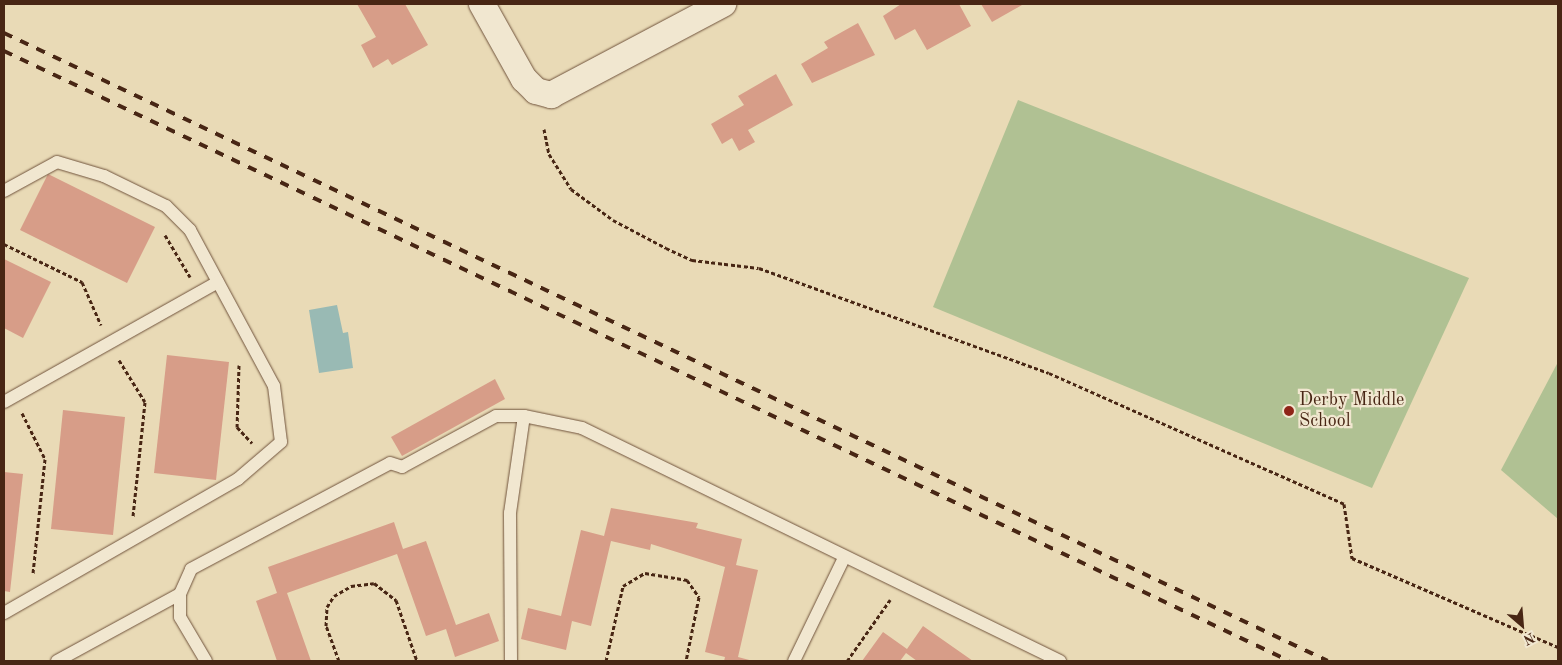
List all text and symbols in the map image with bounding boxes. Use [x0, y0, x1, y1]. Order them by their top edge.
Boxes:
place label: Derby Middle School [1299, 390, 1404, 432]
marker: Derby Middle School [1283, 405, 1295, 417]
north arrow [1497, 600, 1547, 650]
text: N [1521, 630, 1537, 647]

